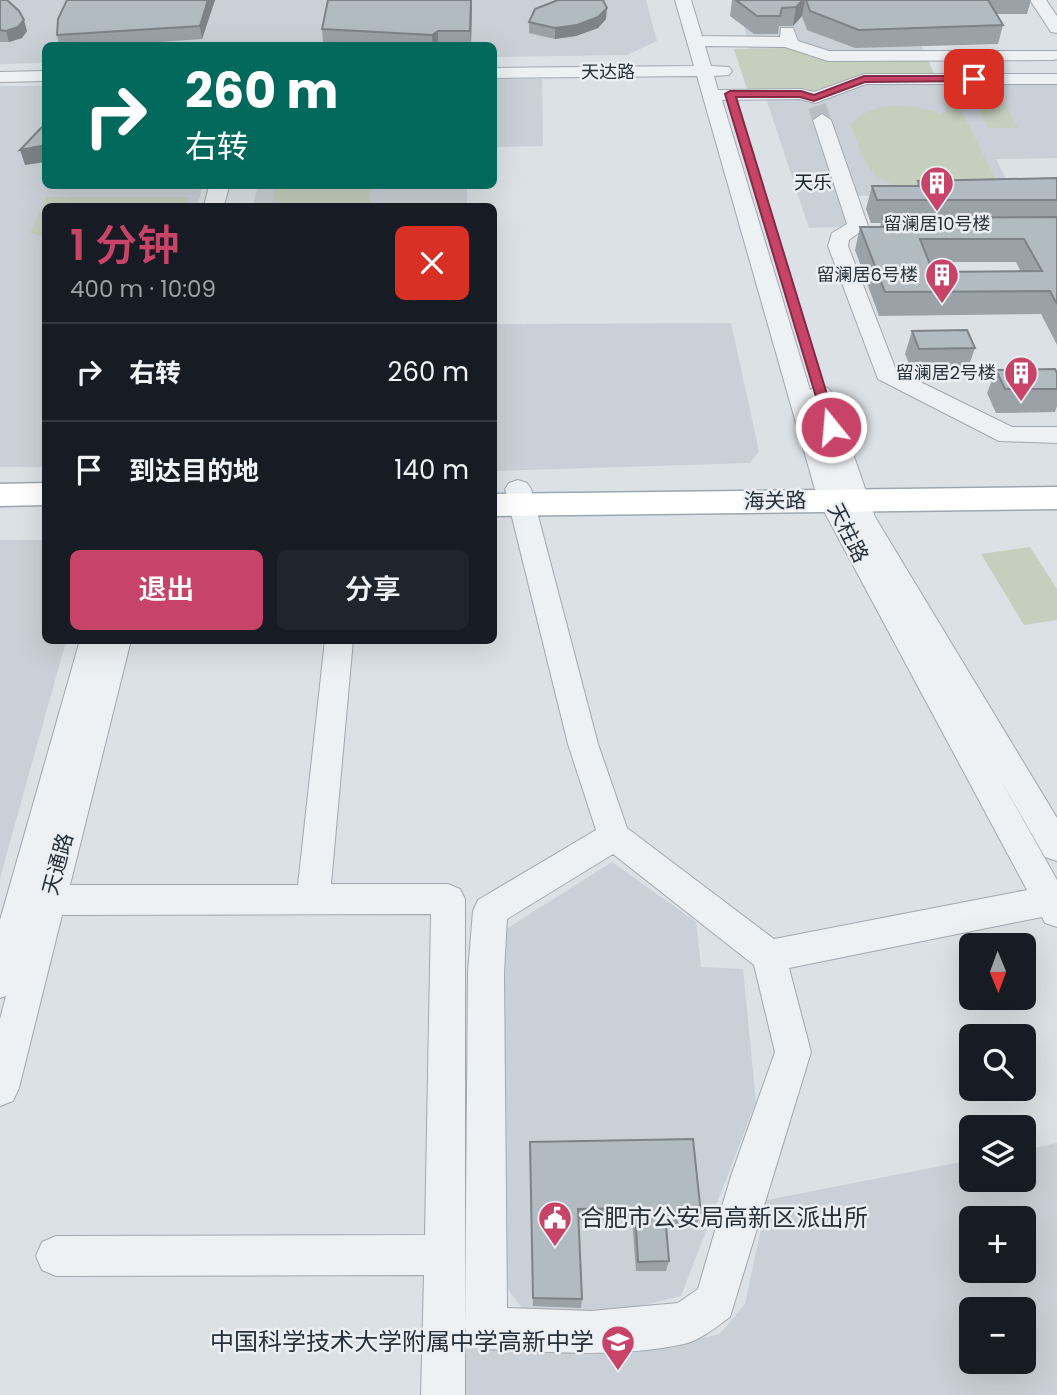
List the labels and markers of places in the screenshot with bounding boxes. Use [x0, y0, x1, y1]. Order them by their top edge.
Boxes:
pin [944, 49, 1004, 109]
building icon: 留澜居10号楼 [918, 164, 956, 213]
place label: 留澜居10号楼 [883, 211, 991, 236]
building icon: 留澜居6号楼 [923, 256, 961, 305]
place label: 留澜居6号楼 [817, 262, 918, 287]
building icon: 留澜居2号楼 [1002, 354, 1040, 403]
place label: 留澜居2号楼 [896, 360, 996, 385]
public building icon: 合肥市公安局高新区派出所 [536, 1199, 574, 1248]
place label: 合肥市公安局高新区派出所 [580, 1201, 868, 1234]
school or university icon: 中国科学技术大学附属中学高新中学 [599, 1323, 637, 1372]
place label: 中国科学技术大学附属中学高新中学 [210, 1325, 594, 1358]

